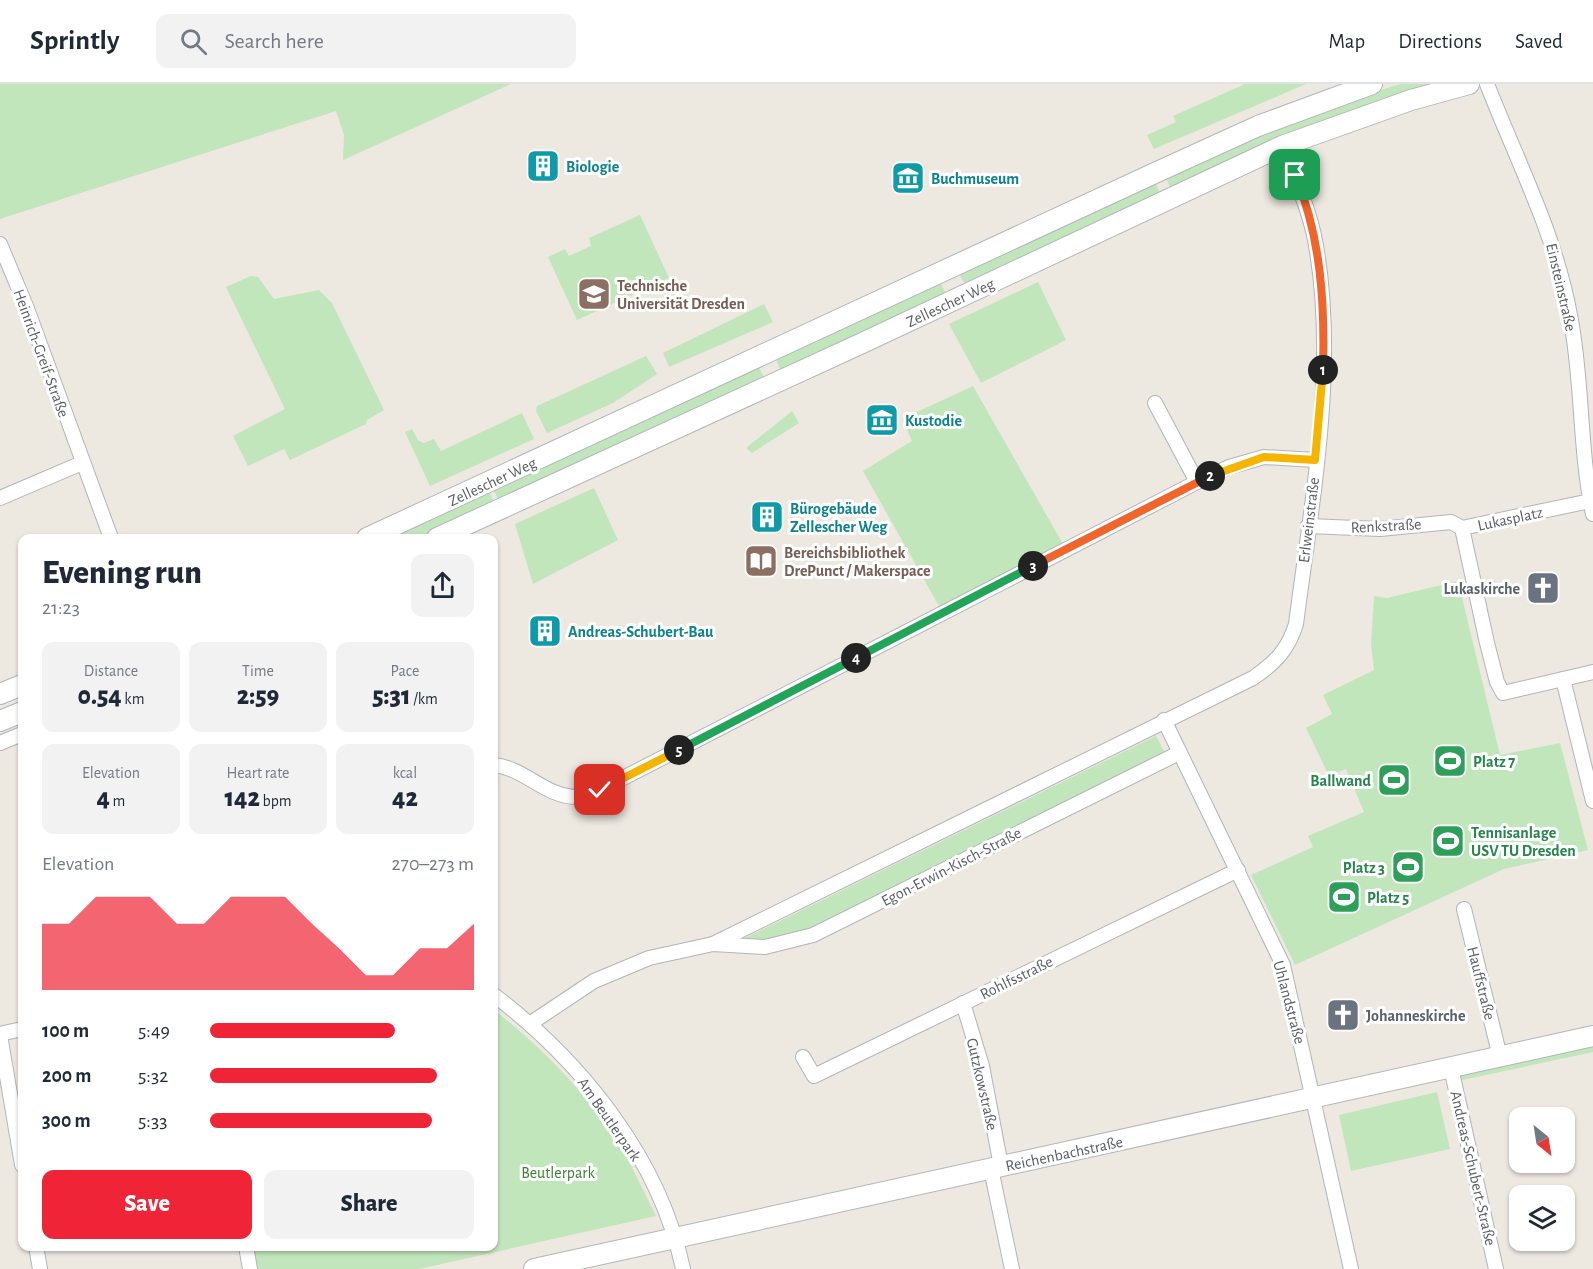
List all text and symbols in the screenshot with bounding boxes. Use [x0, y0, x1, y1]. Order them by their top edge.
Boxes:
search box [156, 14, 576, 68]
icon: search [177, 25, 210, 58]
text: Sprintly [30, 27, 120, 55]
text: Search here [225, 30, 324, 52]
text: Map [1329, 31, 1365, 52]
text: Directions [1398, 31, 1482, 52]
text: Saved [1515, 31, 1563, 52]
building icon: Biologie [525, 148, 561, 184]
pin [1269, 149, 1320, 200]
icon: arrive [1278, 158, 1311, 191]
place label: Biologie [566, 159, 620, 175]
museum icon: Buchmuseum [890, 160, 926, 196]
place label: Buchmuseum [931, 171, 1019, 187]
street label: Einsteinstraße [1543, 242, 1579, 333]
school or university icon: Technische Universität Dresden [576, 276, 612, 312]
street label: Zellescher Weg [904, 276, 997, 330]
place label: Technische Universität Dresden [617, 278, 745, 312]
street label: Heinrich-Greif-Straße [10, 287, 72, 420]
pin: 1 [1308, 355, 1338, 385]
text: 1 [1320, 362, 1326, 378]
museum icon: Kustodie [864, 402, 900, 438]
place label: Kustodie [905, 413, 962, 429]
street label: Zellescher Weg [446, 455, 539, 509]
pin: 2 [1195, 461, 1225, 491]
text: 2 [1206, 468, 1214, 484]
street label: Erlweinstraße [1296, 476, 1322, 564]
building icon: Bürogebäude Zellescher Weg [749, 499, 785, 535]
place label: Bürogebäude Zellescher Weg [790, 501, 888, 535]
street label: Lukasplatz [1476, 504, 1545, 534]
street label: Renkstraße [1350, 516, 1422, 536]
library icon: Bereichsbibliothek DrePunct / Makerspace [743, 543, 779, 579]
place label: Bereichsbibliothek DrePunct / Makerspace [784, 545, 931, 579]
pin: 3 [1018, 551, 1048, 581]
button: share [411, 554, 474, 617]
text: Evening run [42, 557, 202, 590]
text: 3 [1030, 558, 1036, 574]
church icon: Lukaskirche [1525, 570, 1561, 606]
place label: Lukaskirche [1443, 581, 1520, 597]
text: 21:23 [42, 598, 80, 618]
building icon: Andreas-Schubert-Bau [527, 613, 563, 649]
place label: Andreas-Schubert-Bau [568, 624, 714, 640]
pin: 4 [841, 643, 871, 673]
text: 4 [852, 650, 860, 666]
text: Distance [84, 663, 138, 679]
text: Time [242, 663, 274, 679]
text: Pace [391, 663, 419, 679]
text: 0.54 [78, 683, 122, 709]
text: 2:59 [237, 683, 279, 709]
text: 5:31 [372, 683, 411, 709]
text: km [122, 691, 144, 707]
text: /km [411, 691, 438, 707]
pin: 5 [664, 735, 694, 765]
text: 5 [676, 742, 682, 758]
sports icon: Platz 7 [1432, 743, 1468, 779]
place label: Platz 7 [1473, 754, 1515, 770]
sports icon: Ballwand [1376, 762, 1412, 798]
pin [574, 764, 625, 815]
text: Elevation [82, 765, 140, 781]
text: Heart rate [227, 765, 289, 781]
text: kcal [393, 765, 417, 781]
icon: check [583, 773, 616, 806]
place label: Ballwand [1310, 773, 1372, 789]
text: 4 [97, 785, 110, 811]
text: 142 [224, 785, 260, 811]
text: 42 [392, 785, 418, 811]
text: m [110, 793, 125, 809]
text: bpm [260, 793, 292, 809]
sports icon: Tennisanlage USV TU Dresden [1430, 823, 1466, 859]
street label: Egon-Erwin-Kisch-Straße [879, 825, 1024, 909]
place label: Tennisanlage USV TU Dresden [1471, 825, 1576, 859]
sports icon: Platz 3 [1390, 849, 1426, 885]
text: Elevation [42, 854, 114, 874]
text: 270–273 m [392, 854, 474, 874]
place label: Platz 3 [1343, 860, 1385, 876]
sports icon: Platz 5 [1326, 879, 1362, 915]
place label: Platz 5 [1367, 890, 1409, 906]
street label: Hauffstraße [1464, 945, 1498, 1022]
street label: Rohlfsstraße [977, 953, 1055, 1002]
street label: Uhlandstraße [1270, 959, 1308, 1046]
church icon: Johanneskirche [1325, 997, 1361, 1033]
place label: Johanneskirche [1366, 1008, 1466, 1024]
text: 100 m [42, 1021, 89, 1041]
text: 5:49 [138, 1021, 170, 1041]
street label: Gutzkowstraße [964, 1037, 1000, 1132]
text: 200 m [42, 1066, 91, 1086]
text: 5:32 [138, 1066, 168, 1086]
street label: Am Beutlerpark [575, 1075, 644, 1165]
street label: Andreas-Schubert-Straße [1447, 1089, 1499, 1247]
north arrow [1509, 1107, 1575, 1173]
map controls [1509, 1107, 1575, 1251]
text: 300 m [42, 1111, 91, 1131]
text: 5:33 [138, 1111, 167, 1131]
street label: Reichenbachstraße [1004, 1134, 1124, 1174]
park label: Beutlerpark [521, 1165, 595, 1181]
button: Save [42, 1170, 252, 1239]
button: Share [264, 1170, 474, 1239]
button: layers [1509, 1185, 1575, 1251]

